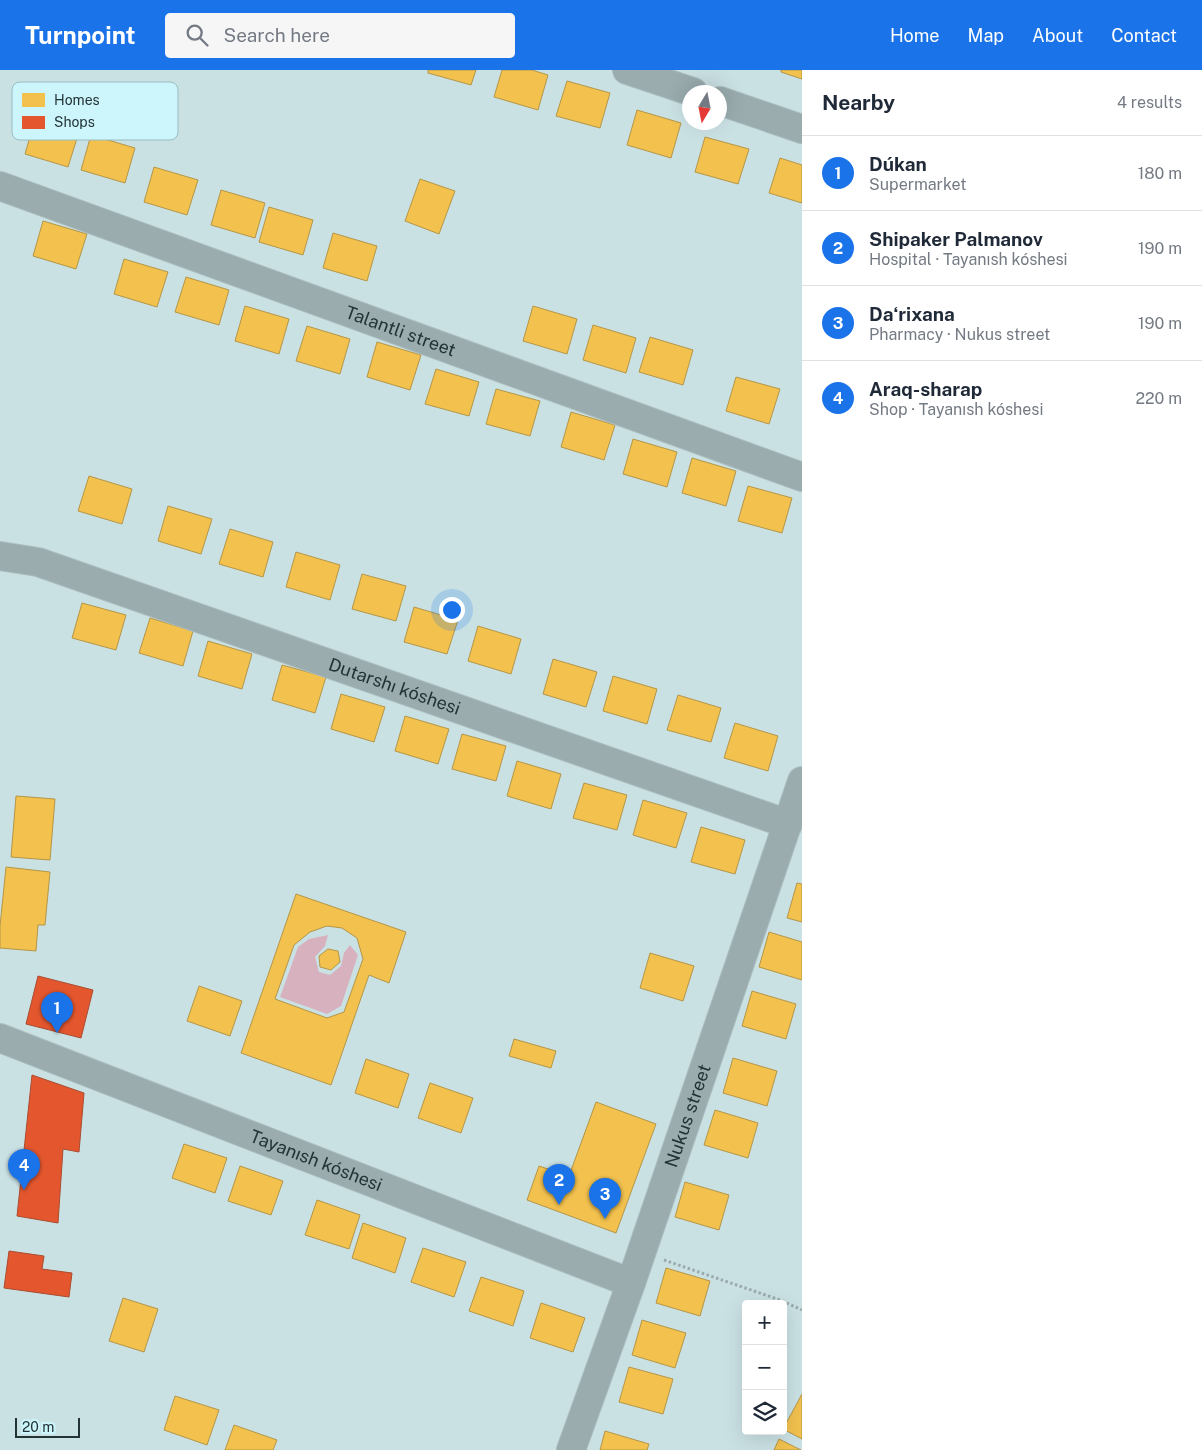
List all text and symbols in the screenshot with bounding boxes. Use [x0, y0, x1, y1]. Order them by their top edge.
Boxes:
search box [165, 13, 515, 58]
text: Turnpoint [25, 21, 135, 49]
icon: search [183, 21, 211, 49]
text: Search here [223, 24, 330, 46]
text: Home [890, 25, 940, 46]
text: Map [968, 25, 1004, 46]
text: About [1032, 25, 1083, 46]
text: Contact [1111, 25, 1177, 46]
legend [12, 82, 178, 140]
north arrow [682, 85, 727, 130]
text: Nearby [822, 90, 895, 115]
text: Homes [54, 92, 100, 108]
text: 4 results [1117, 93, 1182, 112]
text: Shops [54, 114, 95, 130]
text: Dúkan [869, 153, 927, 175]
text: 1 [835, 164, 841, 183]
text: 180 m [1138, 164, 1182, 183]
text: Supermarket [869, 175, 966, 194]
text: Shipaker Palmanov [869, 228, 1043, 250]
text: 2 [833, 239, 843, 258]
text: 190 m [1138, 239, 1182, 258]
text: Hospital · Tayanısh kóshesi [869, 250, 1068, 269]
street label: Talantli street [343, 301, 459, 360]
text: Daʻrixana [869, 303, 955, 325]
text: 3 [833, 314, 843, 333]
text: 190 m [1138, 314, 1182, 333]
text: Pharmacy · Nukus street [869, 325, 1050, 344]
text: Araq-sharap [869, 378, 982, 400]
text: 4 [833, 389, 843, 408]
text: 220 m [1135, 389, 1182, 408]
text: Shop · Tayanısh kóshesi [869, 400, 1043, 419]
your location [439, 597, 465, 623]
street label: Dutarshı kóshesi [326, 653, 463, 719]
pin: 1 [41, 992, 73, 1033]
street label: Nukus street [660, 1061, 715, 1170]
street label: Tayanısh kóshesi [247, 1125, 385, 1195]
pin: 4 [8, 1149, 40, 1190]
pin: 2 [543, 1164, 575, 1205]
pin: 3 [589, 1178, 621, 1219]
map controls [742, 1300, 787, 1435]
button: + [742, 1300, 787, 1345]
button: − [742, 1345, 787, 1390]
button: layers [742, 1390, 787, 1435]
scale bar [15, 1415, 80, 1438]
text: 20 m [22, 1419, 54, 1435]

